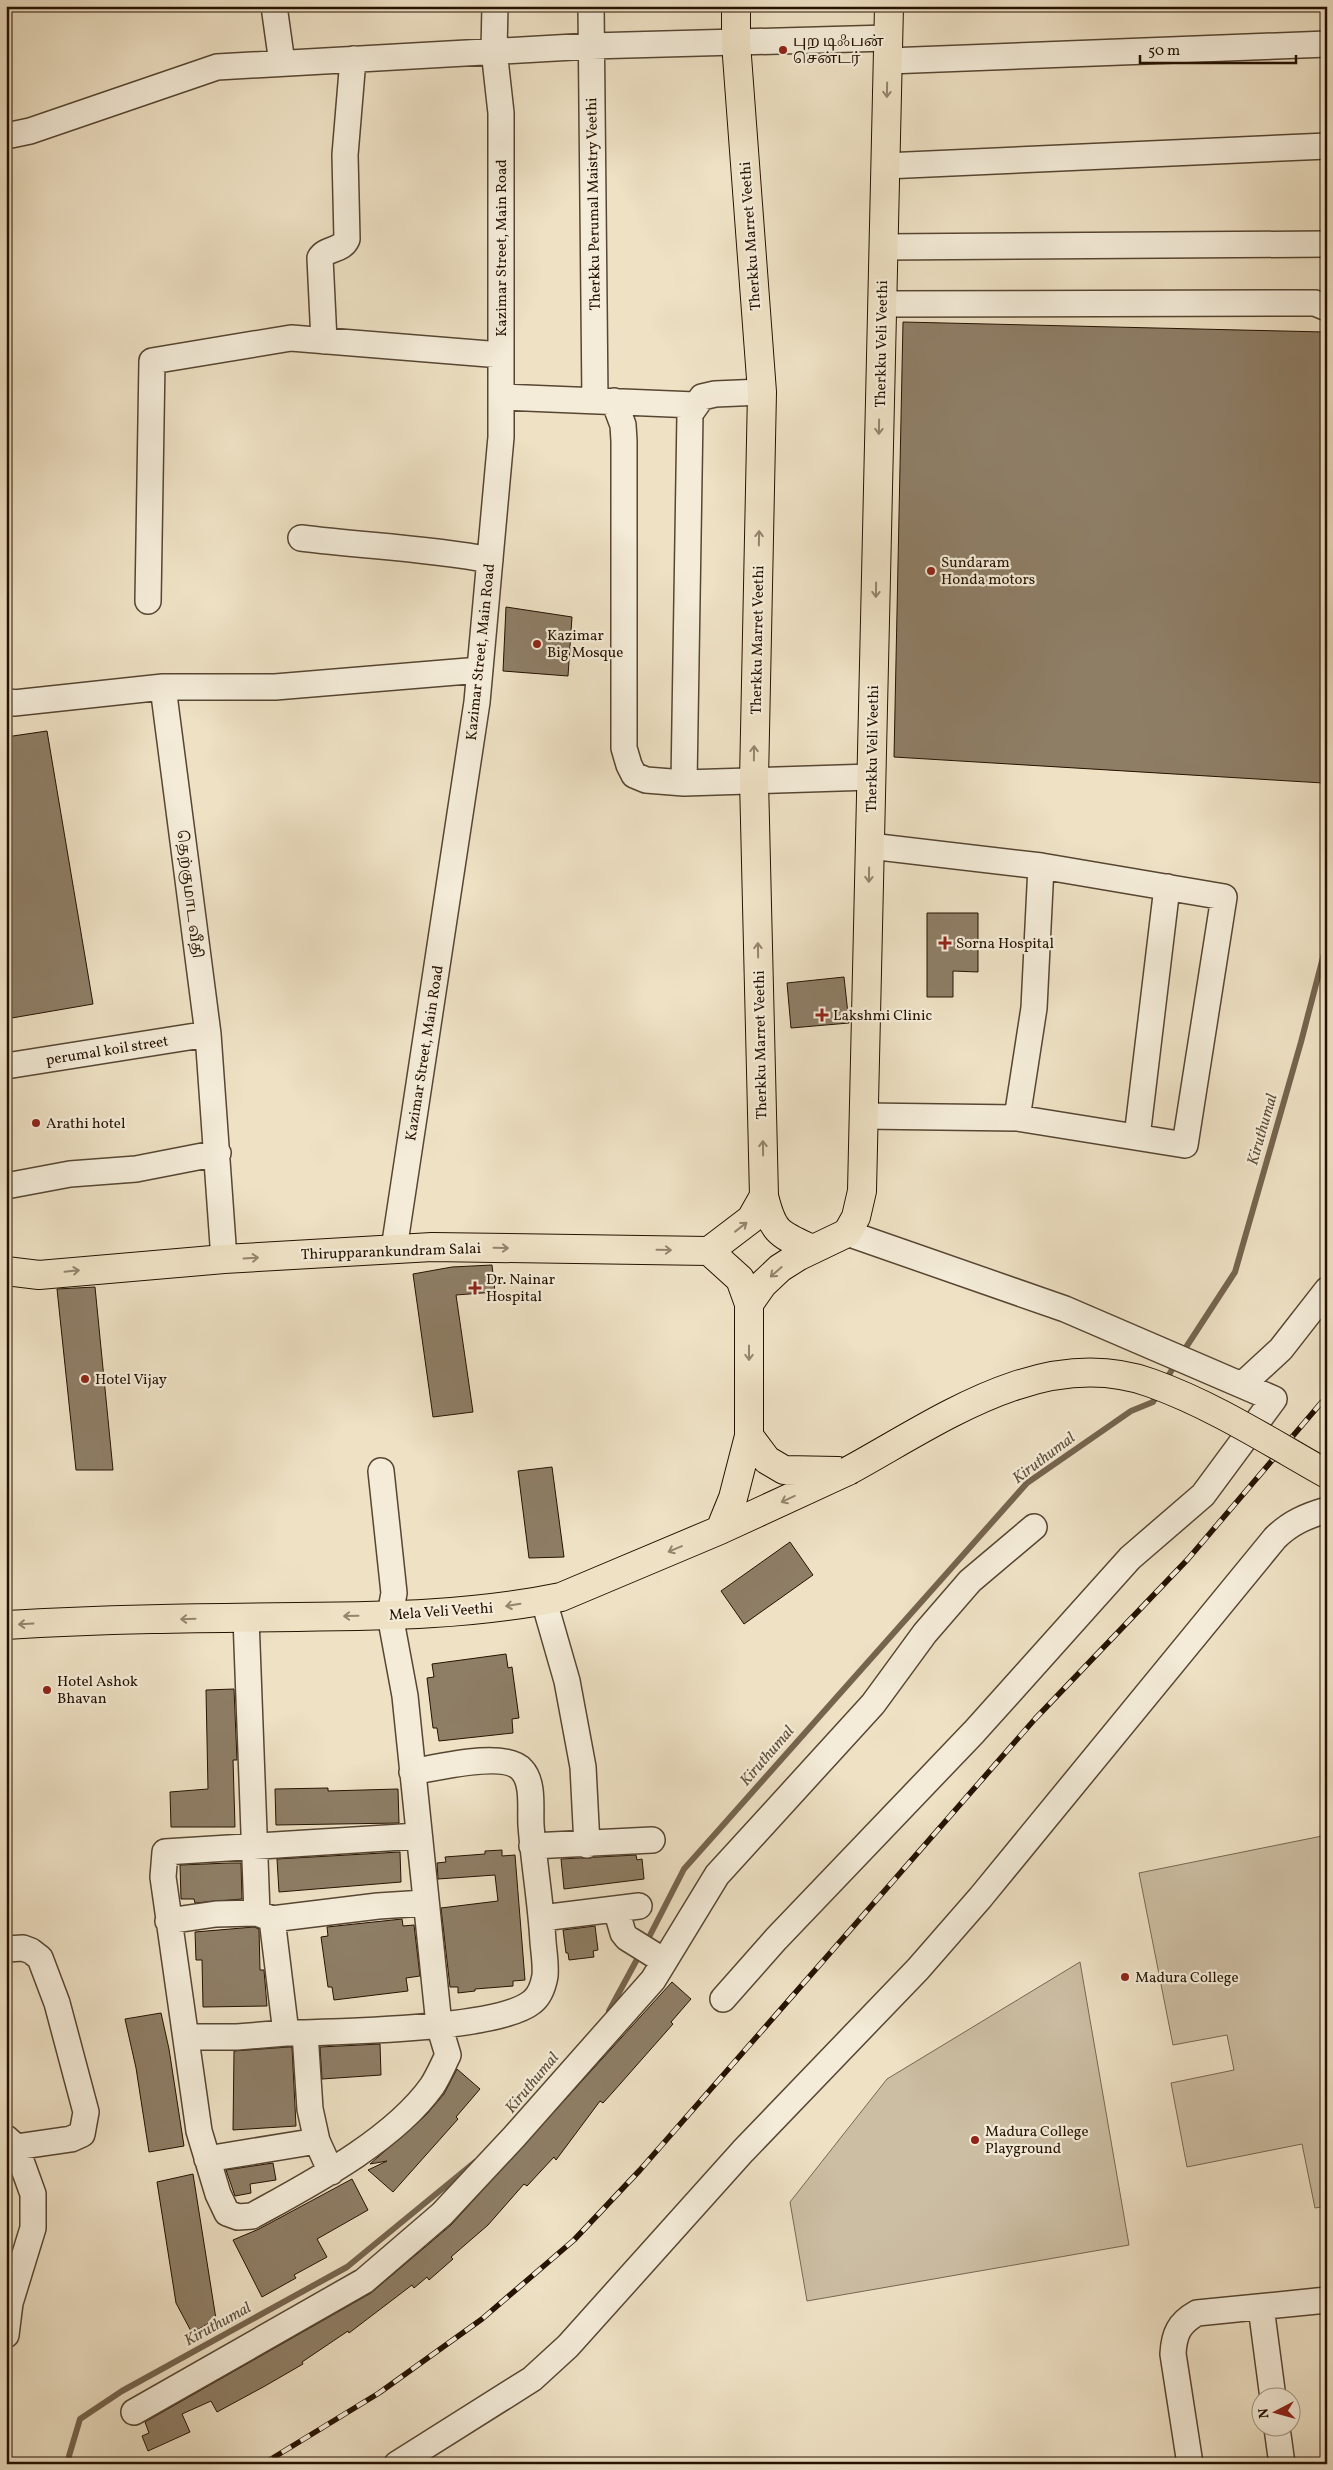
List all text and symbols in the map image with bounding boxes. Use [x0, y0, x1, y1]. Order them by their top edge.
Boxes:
place label: புற டிஃபன் சென்டர் [793, 32, 884, 70]
scale bar [1140, 32, 1297, 64]
text: 50 m [1148, 41, 1180, 62]
marker: புற டிஃபன் சென்டர் [777, 44, 789, 56]
one-way arrow [882, 82, 892, 98]
street label: Therkku Perumal Maistry Veethi [582, 97, 607, 311]
street label: Kazimar Street, Main Road [492, 159, 513, 337]
street label: Therkku Marret Veethi [736, 161, 767, 311]
street label: Therkku Veli Veethi [871, 280, 894, 408]
one-way arrow [875, 419, 884, 435]
one-way arrow [754, 530, 764, 546]
place label: Sundaram Honda motors [941, 553, 1035, 591]
street label: Kazimar Street, Main Road [462, 563, 501, 742]
street label: Therkku Marret Veethi [747, 565, 770, 715]
marker: Sundaram Honda motors [925, 565, 937, 577]
one-way arrow [871, 582, 880, 598]
place label: Kazimar Big Mosque [547, 626, 623, 664]
marker: Kazimar Big Mosque [531, 638, 543, 650]
street label: Therkku Veli Veethi [862, 685, 885, 813]
one-way arrow [750, 745, 759, 761]
street label: தெற்குமாட வீதி [170, 829, 207, 960]
one-way arrow [865, 867, 874, 883]
place label: Sorna Hospital [956, 934, 1054, 955]
marker: Sorna Hospital [938, 936, 952, 950]
one-way arrow [753, 942, 763, 958]
street label: Kazimar Street, Main Road [401, 964, 450, 1143]
street label: Therkku Marret Veethi [750, 970, 773, 1120]
place label: Lakshmi Clinic [833, 1006, 932, 1027]
marker: Lakshmi Clinic [815, 1008, 829, 1022]
street label: perumal koil street [44, 1031, 170, 1072]
water label: Kiruthumal [1242, 1091, 1284, 1168]
place label: Arathi hotel [46, 1114, 125, 1135]
marker: Arathi hotel [30, 1117, 42, 1129]
one-way arrow [758, 1140, 768, 1156]
one-way arrow [734, 1222, 747, 1233]
street label: Thirupparankundram Salai [301, 1239, 482, 1266]
one-way arrow [492, 1243, 509, 1253]
one-way arrow [655, 1245, 671, 1255]
one-way arrow [243, 1253, 259, 1262]
one-way arrow [64, 1266, 80, 1276]
one-way arrow [770, 1266, 783, 1278]
place label: Dr. Nainar Hospital [486, 1270, 555, 1308]
marker: Dr. Nainar Hospital [468, 1281, 482, 1295]
one-way arrow [744, 1344, 754, 1361]
place label: Hotel Vijay [95, 1370, 167, 1391]
marker: Hotel Vijay [79, 1373, 91, 1385]
water label: Kiruthumal [1008, 1428, 1080, 1489]
one-way arrow [781, 1495, 796, 1504]
one-way arrow [668, 1545, 684, 1554]
street label: Mela Veli Veethi [388, 1598, 494, 1627]
one-way arrow [505, 1601, 521, 1611]
one-way arrow [343, 1611, 360, 1621]
one-way arrow [181, 1614, 197, 1624]
one-way arrow [18, 1620, 34, 1629]
place label: Hotel Ashok Bhavan [57, 1672, 138, 1710]
marker: Hotel Ashok Bhavan [41, 1684, 53, 1696]
water label: Kiruthumal [735, 1721, 800, 1791]
place label: Madura College [1135, 1968, 1239, 1989]
marker: Madura College [1119, 1971, 1131, 1983]
water label: Kiruthumal [500, 2048, 565, 2118]
place label: Madura College Playground [985, 2122, 1089, 2160]
marker: Madura College Playground [969, 2134, 981, 2146]
water label: Kiruthumal [181, 2297, 255, 2352]
north arrow [1250, 2388, 1300, 2438]
text: N [1255, 2407, 1275, 2419]

